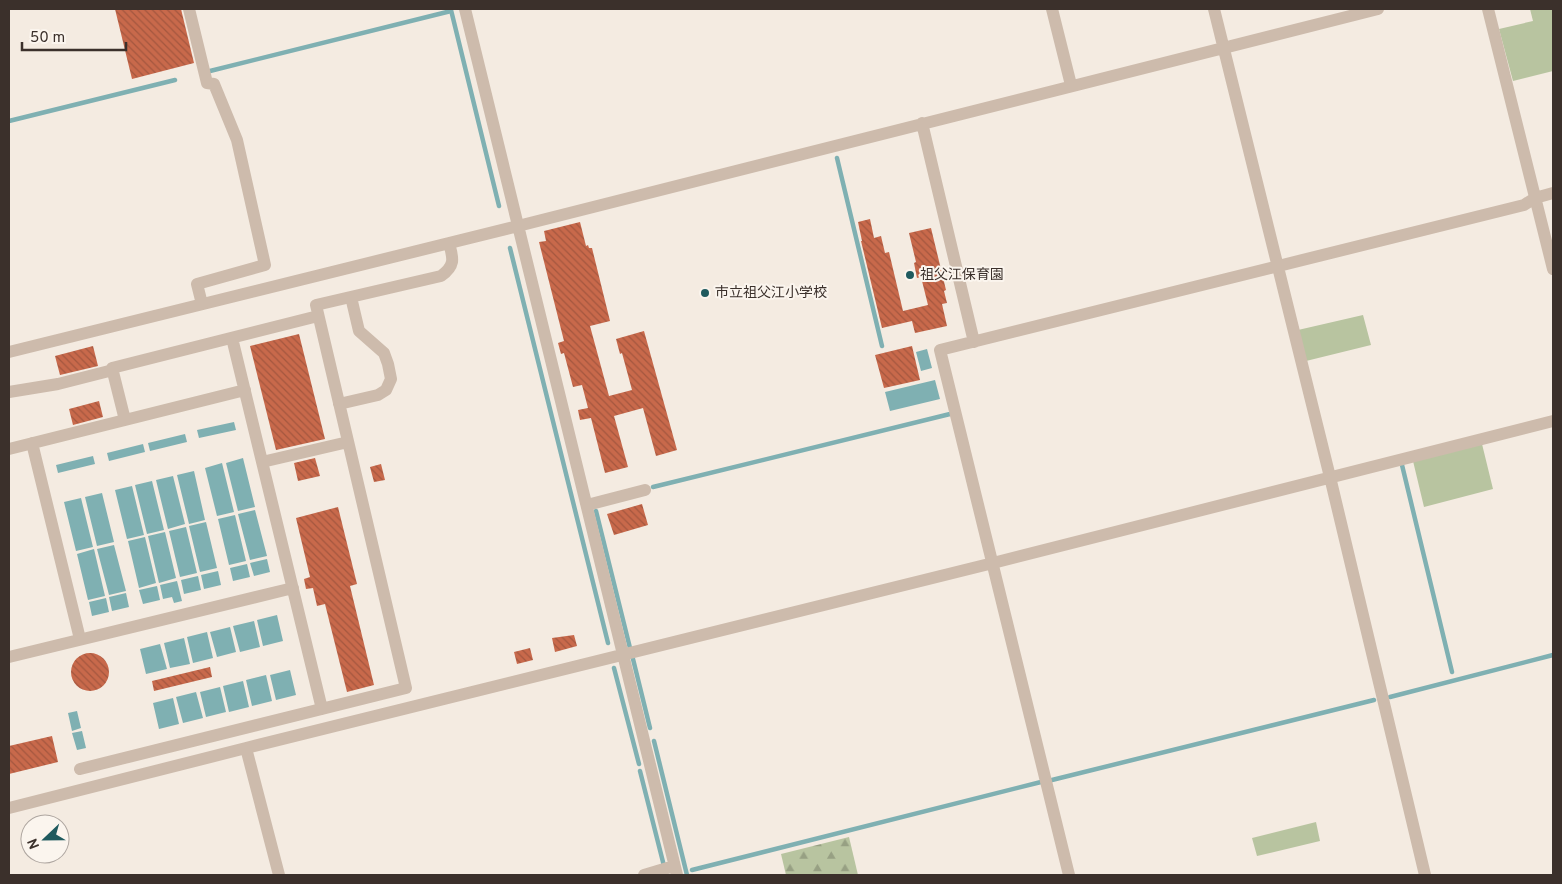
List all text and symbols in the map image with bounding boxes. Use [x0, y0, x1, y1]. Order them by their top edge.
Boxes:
scale bar [22, 20, 126, 52]
text: 50 m [30, 29, 65, 48]
place label: 祖父江保育園 [920, 267, 1004, 284]
marker: 祖父江保育園 [904, 269, 916, 281]
place label: 市立祖父江小学校 [715, 285, 827, 302]
marker: 市立祖父江小学校 [699, 287, 711, 299]
north arrow [20, 814, 70, 864]
text: N [25, 835, 44, 851]

